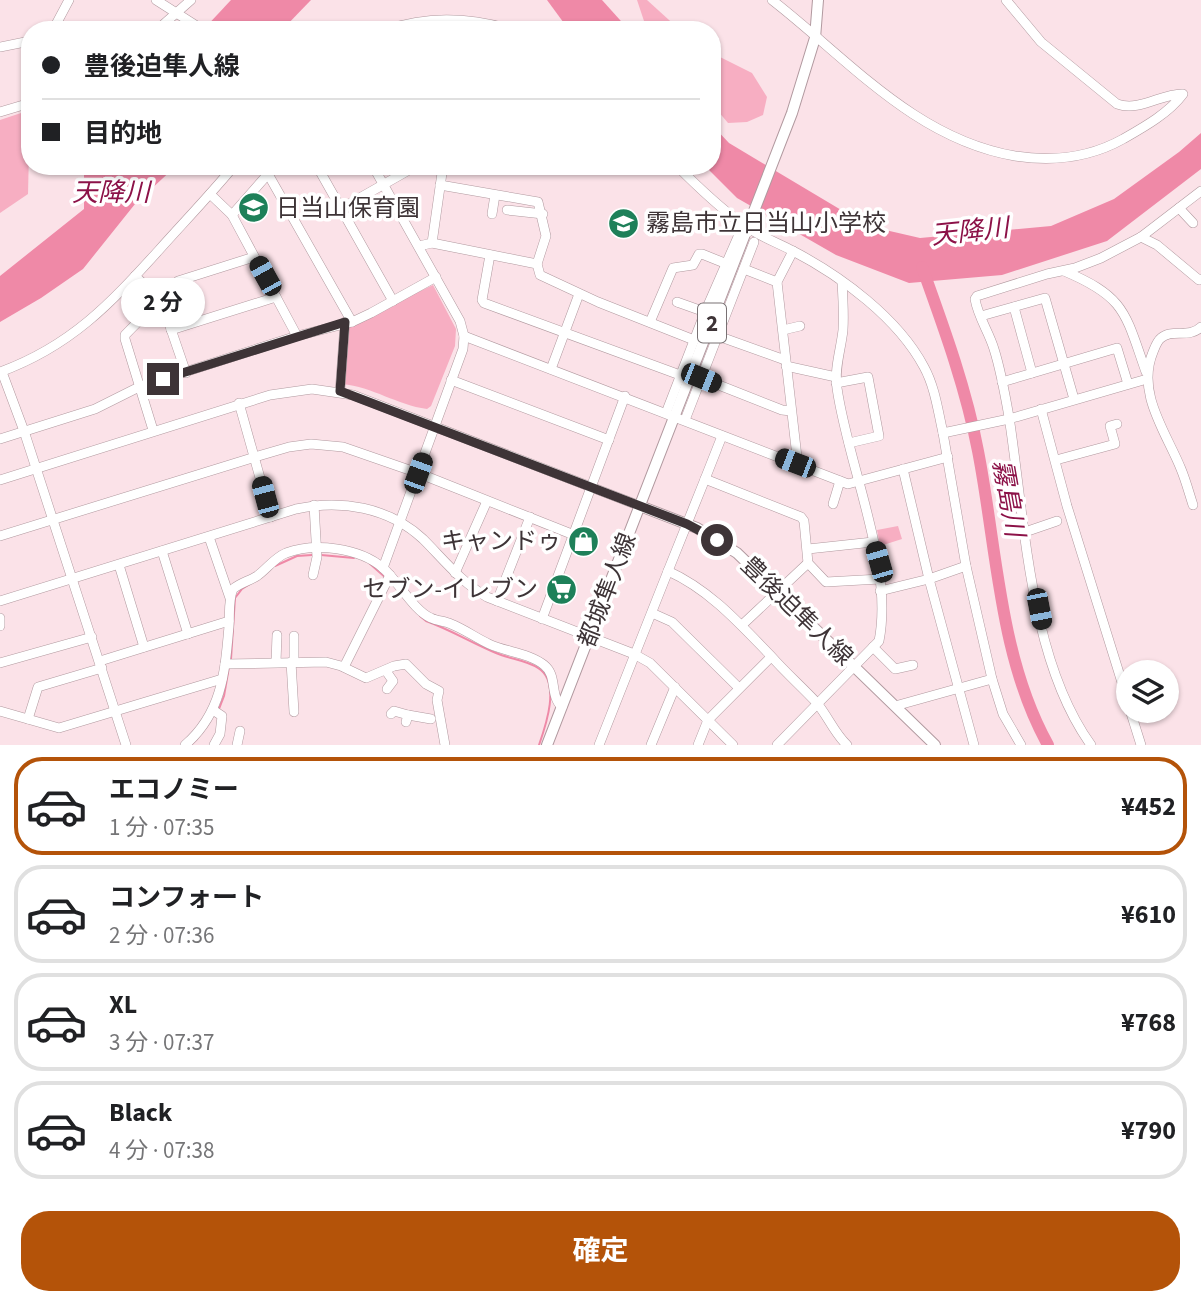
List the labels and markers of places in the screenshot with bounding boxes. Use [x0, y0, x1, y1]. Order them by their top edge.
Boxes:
school or university icon: 日当山保育園 [236, 191, 270, 225]
place label: 日当山保育園 [276, 191, 420, 226]
school or university icon: 霧島市立日当山小学校 [606, 206, 640, 240]
place label: 霧島市立日当山小学校 [646, 206, 886, 241]
place label: キャンドゥ [441, 524, 561, 559]
shop icon: キャンドゥ [567, 524, 601, 558]
place label: セブン-イレブン [363, 572, 538, 607]
supermarket icon: セブン-イレブン [544, 572, 578, 606]

